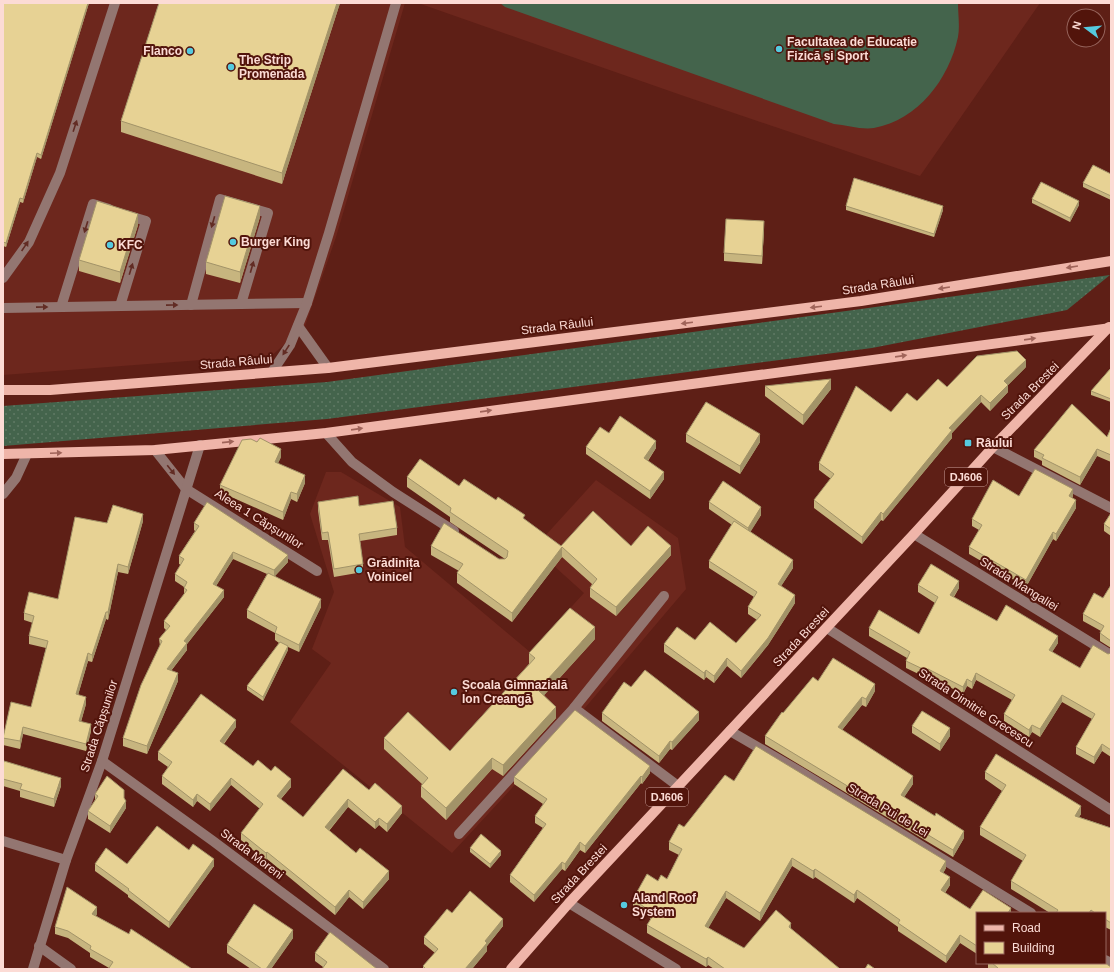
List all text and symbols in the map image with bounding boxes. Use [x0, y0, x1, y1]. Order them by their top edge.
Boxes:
north arrow [1066, 8, 1106, 48]
text: N [1070, 20, 1083, 31]
place label: Facultatea de Educație Fizică și Sport [787, 35, 917, 63]
place label: Flanco [143, 44, 182, 58]
marker: Facultatea de Educație Fizică și Sport [774, 44, 784, 54]
marker: Flanco [185, 46, 195, 56]
place label: The Strip Promenada [239, 53, 305, 81]
marker: The Strip Promenada [226, 62, 236, 72]
one-way arrow [72, 120, 78, 132]
one-way arrow [210, 216, 216, 228]
one-way arrow [83, 222, 89, 234]
place label: Burger King [241, 235, 310, 249]
marker: Burger King [228, 237, 238, 247]
place label: KFC [118, 238, 143, 252]
one-way arrow [22, 240, 29, 252]
marker: KFC [105, 240, 115, 250]
one-way arrow [249, 261, 255, 273]
one-way arrow [128, 262, 134, 274]
one-way arrow [1066, 264, 1079, 270]
street label: Strada Râului [841, 272, 915, 298]
one-way arrow [938, 285, 950, 291]
one-way arrow [166, 302, 179, 308]
one-way arrow [36, 304, 49, 310]
one-way arrow [809, 304, 822, 310]
street label: Strada Râului [520, 315, 594, 337]
one-way arrow [680, 319, 693, 326]
one-way arrow [1024, 336, 1036, 342]
one-way arrow [283, 344, 290, 356]
street label: Strada Râului [199, 352, 273, 372]
one-way arrow [895, 353, 907, 359]
street label: Strada Brestei [998, 359, 1062, 423]
one-way arrow [480, 408, 492, 415]
one-way arrow [351, 425, 363, 432]
place label: Râului [976, 436, 1013, 450]
marker: Râului [963, 438, 973, 448]
one-way arrow [222, 439, 234, 446]
one-way arrow [50, 450, 63, 456]
one-way arrow [166, 464, 175, 475]
road number: DJ606 [945, 468, 987, 486]
street label: Aleea 1 Căpșunilor [212, 486, 306, 552]
street label: Strada Mangaliei [977, 554, 1061, 614]
place label: Grădinița Voinicel [367, 556, 420, 584]
marker: Grădinița Voinicel [354, 565, 364, 575]
street label: Strada Brestei [770, 604, 832, 670]
street label: Strada Dimitrie Grecescu [916, 666, 1036, 750]
street label: Strada Căpșunilor [78, 678, 120, 774]
place label: Școala Gimnazială Ion Creangă [462, 678, 568, 706]
marker: Școala Gimnazială Ion Creangă [449, 687, 459, 697]
street label: Strada Pui de Lei [845, 780, 931, 840]
road number: DJ606 [646, 788, 688, 806]
street label: Strada Moreni [218, 826, 286, 882]
street label: Strada Brestei [548, 841, 610, 907]
place label: Aland Roof System [632, 891, 697, 919]
marker: Aland Roof System [619, 900, 629, 910]
legend [976, 912, 1106, 964]
text: Road [1012, 921, 1041, 935]
text: Building [1012, 941, 1055, 955]

